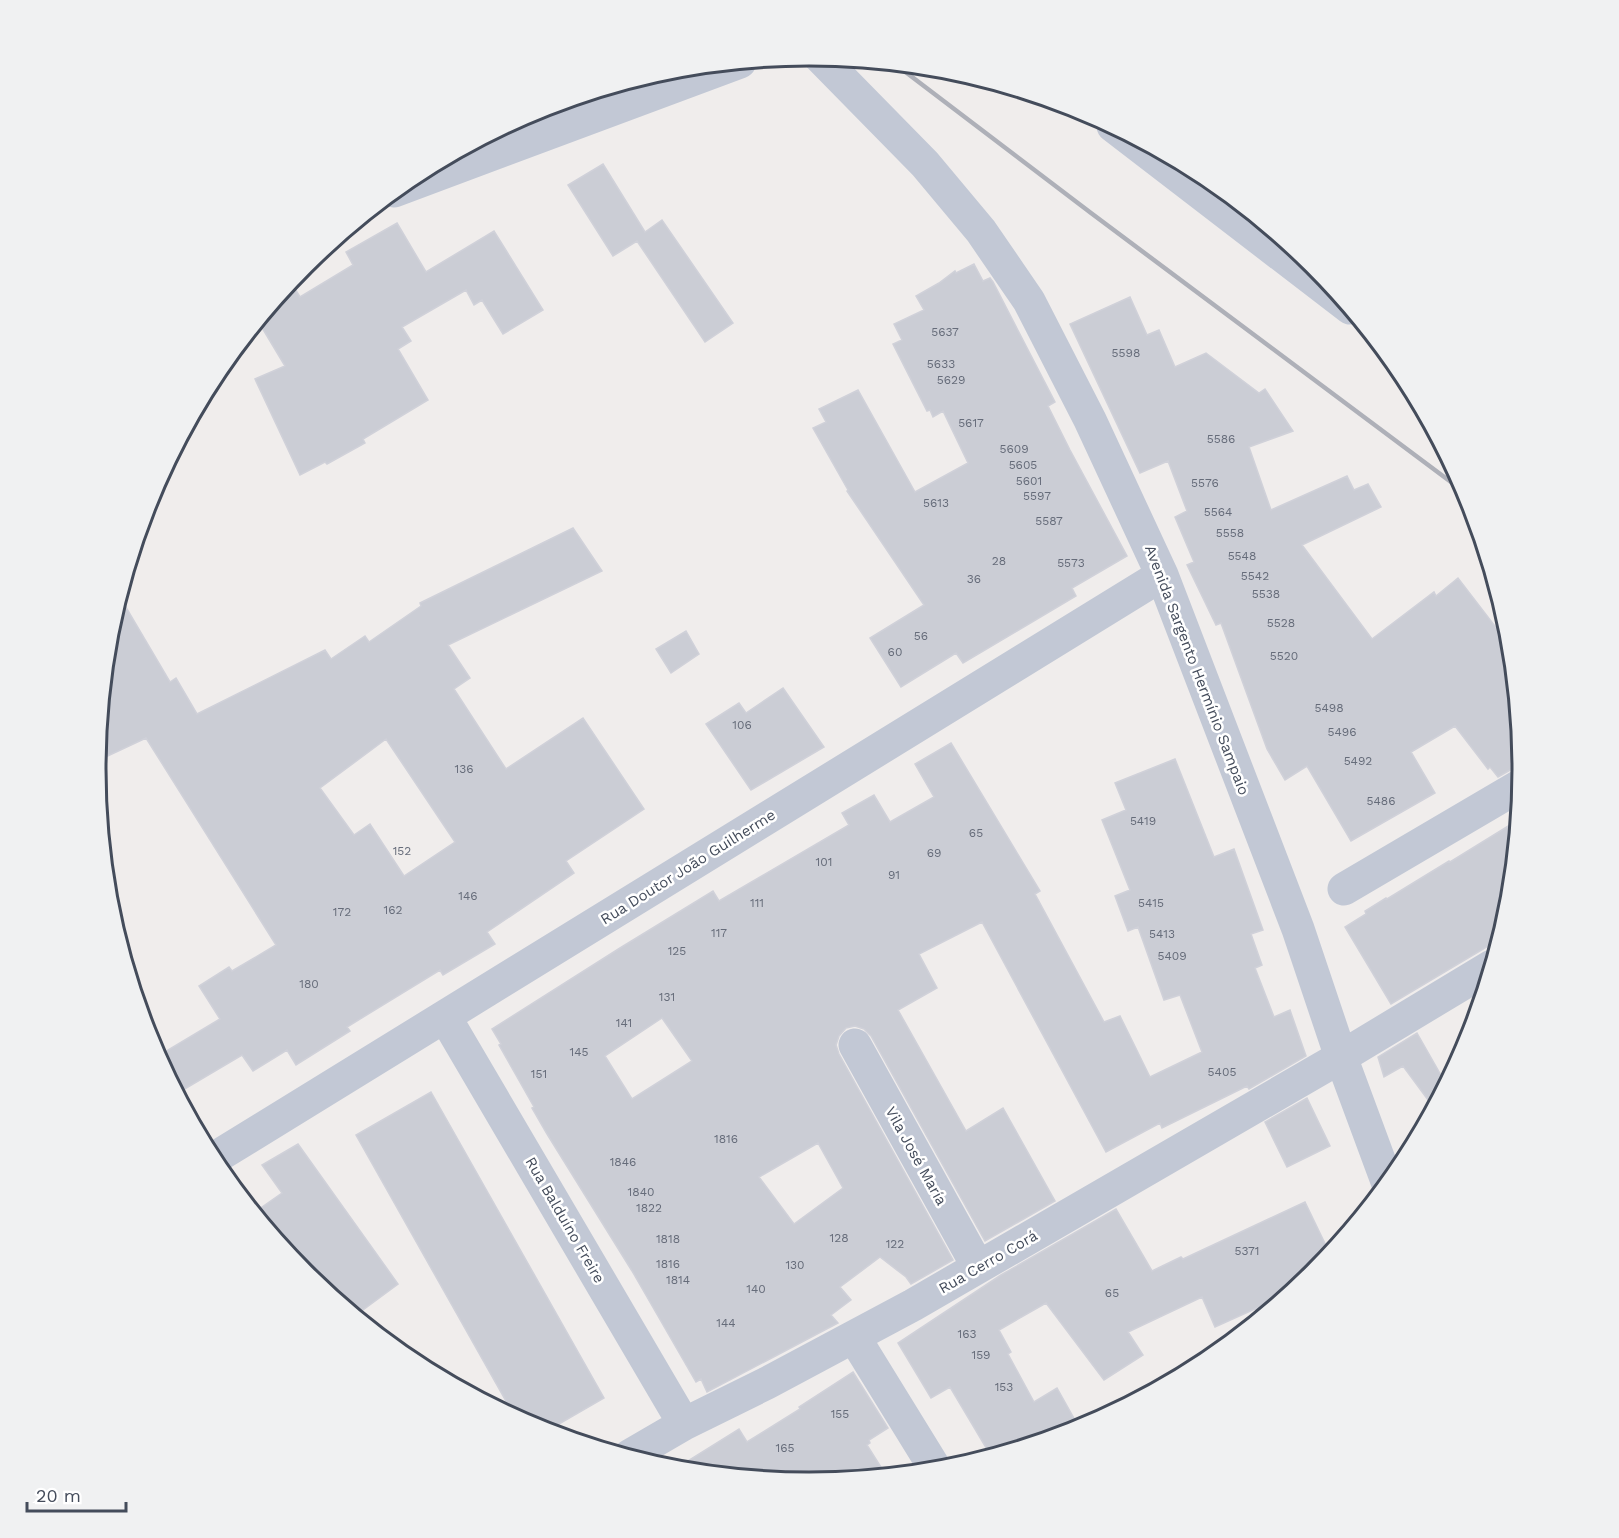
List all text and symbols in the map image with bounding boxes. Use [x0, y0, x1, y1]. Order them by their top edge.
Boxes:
house number: 5637 [931, 325, 959, 339]
house number: 5598 [1112, 346, 1140, 360]
house number: 5633 [927, 357, 955, 371]
house number: 5629 [937, 373, 965, 387]
house number: 5617 [958, 416, 984, 430]
house number: 5586 [1207, 432, 1235, 446]
house number: 5609 [999, 442, 1029, 456]
house number: 5605 [1009, 458, 1037, 472]
house number: 5601 [1016, 474, 1042, 488]
house number: 5576 [1191, 476, 1219, 490]
house number: 5597 [1023, 489, 1051, 503]
house number: 5613 [923, 496, 949, 510]
house number: 5564 [1204, 505, 1232, 519]
house number: 5587 [1035, 514, 1063, 528]
house number: 5558 [1216, 526, 1244, 540]
street label: Avenida Sargento Hermínio Sampaio [1141, 543, 1253, 797]
house number: 5548 [1228, 549, 1256, 563]
house number: 28 [992, 554, 1006, 568]
house number: 5573 [1057, 556, 1085, 570]
house number: 5542 [1241, 569, 1269, 583]
house number: 36 [967, 572, 981, 586]
house number: 5538 [1252, 587, 1280, 601]
house number: 5528 [1267, 616, 1295, 630]
house number: 56 [914, 629, 928, 643]
house number: 60 [888, 645, 902, 659]
house number: 5520 [1270, 649, 1298, 663]
house number: 5498 [1314, 701, 1344, 715]
house number: 106 [732, 718, 752, 732]
house number: 5496 [1327, 725, 1357, 739]
house number: 5492 [1344, 754, 1372, 768]
house number: 136 [455, 762, 473, 776]
house number: 5486 [1366, 794, 1396, 808]
street label: Rua Doutor João Guilherme [597, 806, 779, 928]
house number: 5419 [1130, 814, 1156, 828]
house number: 65 [969, 826, 983, 840]
house number: 152 [393, 844, 411, 858]
house number: 69 [927, 846, 941, 860]
house number: 101 [816, 855, 832, 869]
house number: 91 [888, 868, 900, 882]
house number: 146 [458, 889, 478, 903]
house number: 111 [750, 896, 764, 910]
house number: 5415 [1138, 896, 1164, 910]
house number: 162 [384, 903, 402, 917]
house number: 172 [333, 905, 351, 919]
house number: 117 [711, 926, 727, 940]
house number: 5413 [1149, 927, 1175, 941]
house number: 125 [668, 944, 686, 958]
house number: 5409 [1157, 949, 1187, 963]
house number: 180 [299, 977, 319, 991]
house number: 131 [659, 990, 675, 1004]
house number: 141 [616, 1016, 632, 1030]
house number: 145 [570, 1045, 589, 1059]
house number: 5405 [1208, 1065, 1236, 1079]
house number: 151 [531, 1067, 547, 1081]
street label: Vila José María [881, 1104, 951, 1209]
house number: 1816 [714, 1132, 738, 1146]
street label: Rua Balduíno Freire [521, 1154, 609, 1286]
house number: 1846 [610, 1155, 636, 1169]
house number: 1840 [628, 1185, 654, 1199]
house number: 1822 [636, 1201, 662, 1215]
street label: Rua Cerro Corá [935, 1226, 1041, 1298]
house number: 128 [829, 1231, 849, 1245]
house number: 1818 [656, 1232, 680, 1246]
house number: 122 [886, 1237, 904, 1251]
house number: 5371 [1235, 1244, 1259, 1258]
house number: 1816 [656, 1257, 680, 1271]
house number: 130 [785, 1258, 805, 1272]
house number: 1814 [666, 1273, 690, 1287]
house number: 140 [746, 1282, 766, 1296]
house number: 65 [1105, 1286, 1119, 1300]
house number: 144 [716, 1316, 736, 1330]
house number: 163 [958, 1327, 976, 1341]
house number: 159 [971, 1348, 991, 1362]
house number: 153 [995, 1380, 1013, 1394]
house number: 155 [831, 1407, 849, 1421]
house number: 165 [776, 1441, 794, 1455]
scale bar [27, 1475, 126, 1513]
text: 20 m [36, 1485, 81, 1506]

